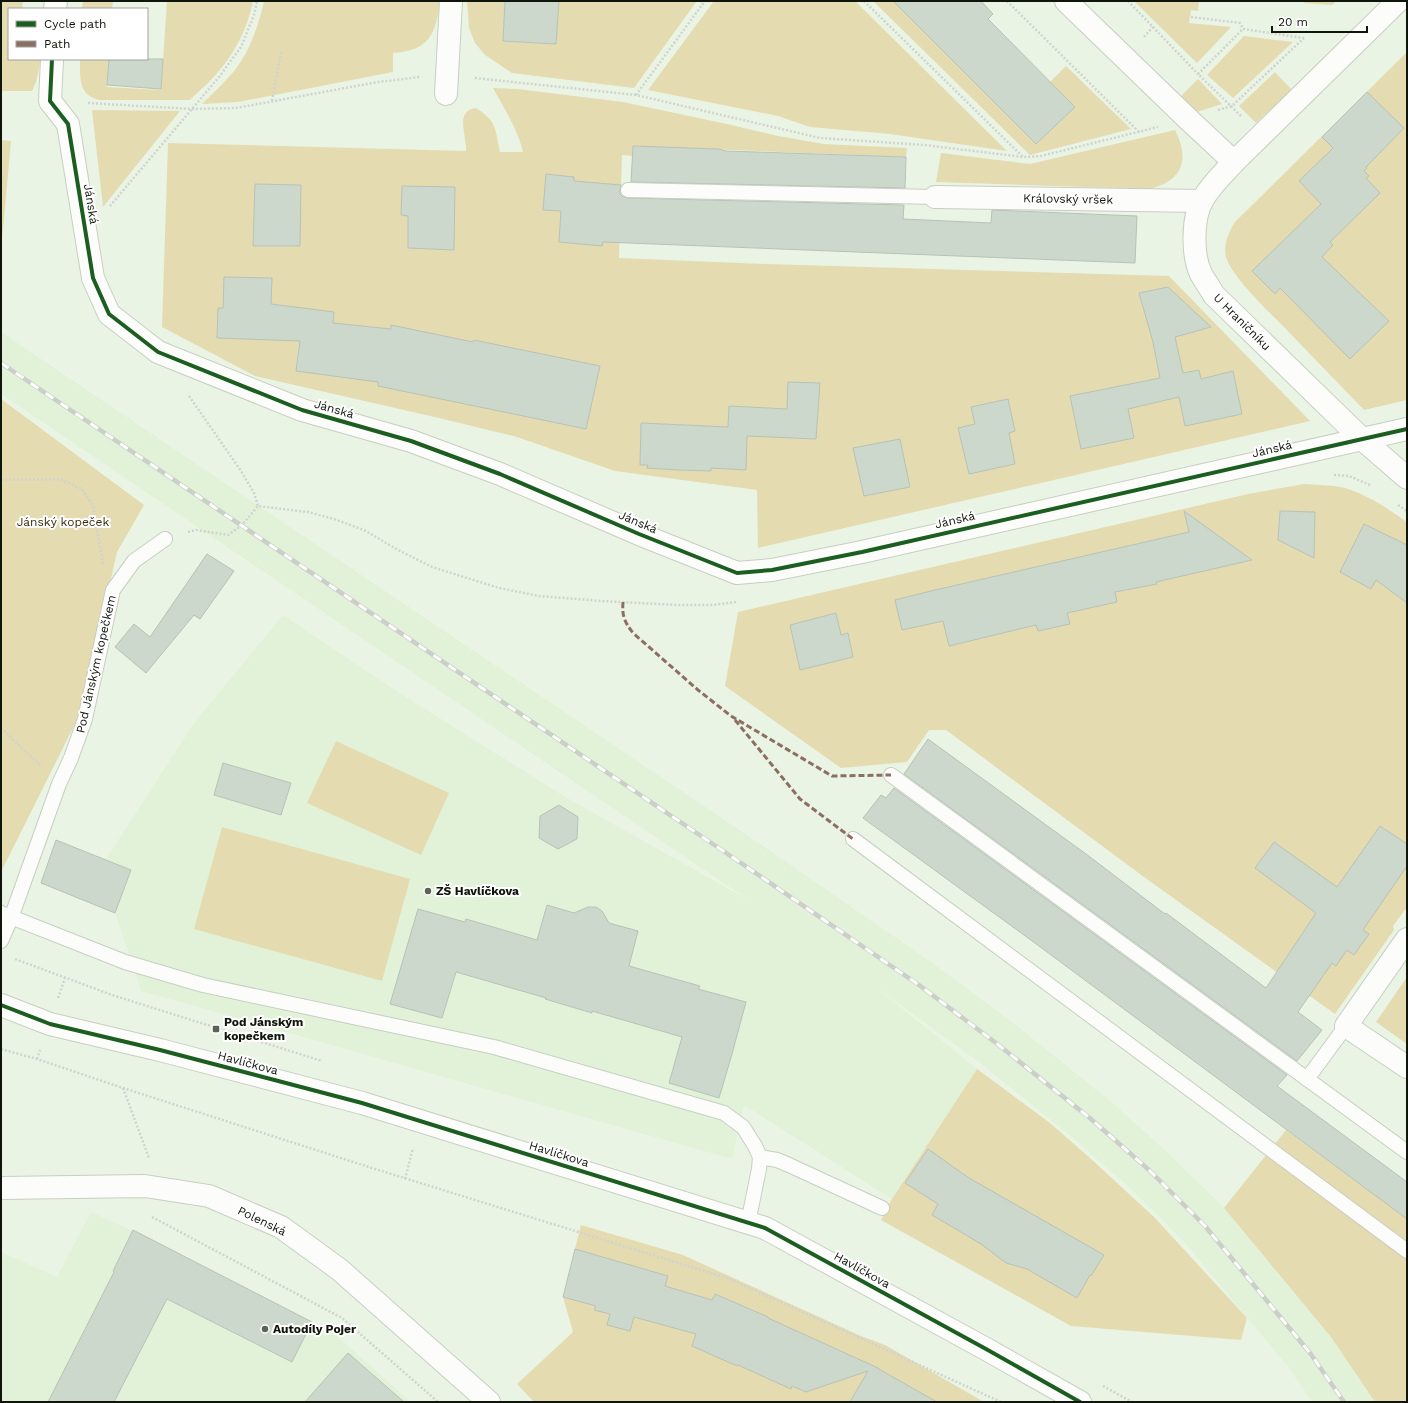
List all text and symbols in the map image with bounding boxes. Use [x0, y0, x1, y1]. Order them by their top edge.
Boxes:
legend [8, 8, 148, 60]
scale bar [1272, 8, 1367, 34]
text: 20 m [1278, 15, 1308, 29]
text: Cycle path [44, 17, 106, 31]
text: Path [44, 37, 70, 51]
street label: Jánská [81, 183, 101, 225]
street label: Královský vršek [1023, 191, 1113, 207]
street label: U Hraničníku [1211, 291, 1273, 353]
street label: Jánská [313, 397, 356, 421]
street label: Jánská [1251, 438, 1294, 460]
street label: Jánská [617, 508, 660, 536]
street label: Jánská [934, 509, 977, 531]
park label: Jánský kopeček [17, 515, 109, 529]
street label: Pod Jánským kopečkem [73, 594, 119, 734]
place label: ZŠ Havlíčkova [436, 884, 519, 898]
marker: ZŠ Havlíčkova [423, 886, 433, 896]
place label: Pod Jánským kopečkem [224, 1015, 303, 1043]
marker: Pod Jánským kopečkem [211, 1024, 221, 1034]
street label: Havlíčkova [216, 1048, 280, 1078]
street label: Havlíčkova [527, 1138, 591, 1170]
street label: Polenská [235, 1203, 289, 1239]
street label: Havlíčkova [832, 1249, 893, 1291]
place label: Autodíly Pojer [273, 1322, 357, 1336]
marker: Autodíly Pojer [260, 1324, 270, 1334]

